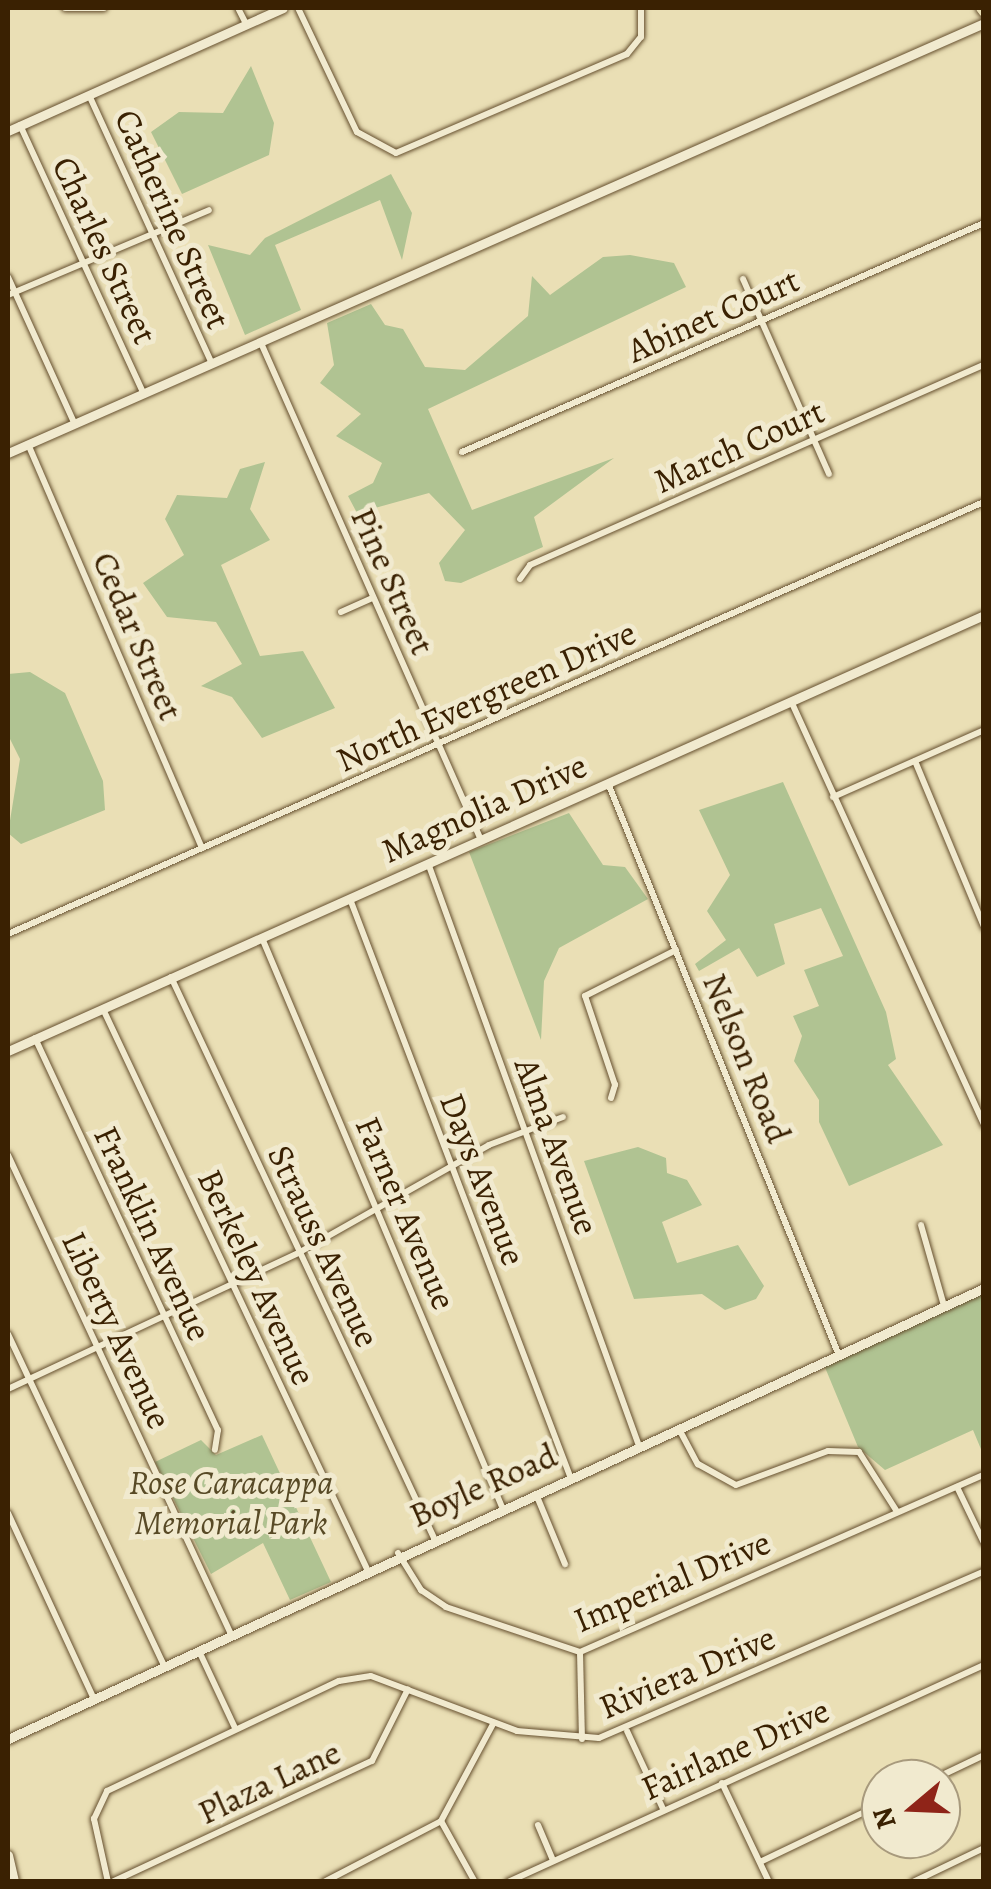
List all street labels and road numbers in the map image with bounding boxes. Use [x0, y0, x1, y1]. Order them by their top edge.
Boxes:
street label: Catherine Street [106, 103, 240, 335]
street label: Charles Street [43, 150, 167, 350]
street label: Abinet Court [621, 259, 805, 371]
street label: March Court [647, 390, 831, 502]
street label: Pine Street [342, 501, 444, 661]
street label: Cedar Street [84, 546, 192, 726]
street label: North Evergreen Drive [330, 611, 642, 781]
street label: Magnolia Drive [375, 744, 593, 872]
street label: Nelson Road [694, 967, 800, 1149]
street label: Alma Avenue [506, 1052, 608, 1240]
street label: Days Avenue [431, 1087, 535, 1271]
street label: Farner Avenue [347, 1110, 465, 1316]
street label: Franklin Avenue [85, 1119, 221, 1347]
street label: Strauss Avenue [259, 1138, 389, 1354]
street label: Berkeley Avenue [189, 1163, 325, 1391]
street label: Liberty Avenue [53, 1225, 181, 1435]
street label: Boyle Road [403, 1434, 563, 1536]
street label: Imperial Drive [568, 1521, 776, 1641]
street label: Riviera Drive [593, 1616, 781, 1728]
street label: Fairlane Drive [635, 1689, 835, 1809]
street label: Plaza Lane [191, 1731, 347, 1833]

